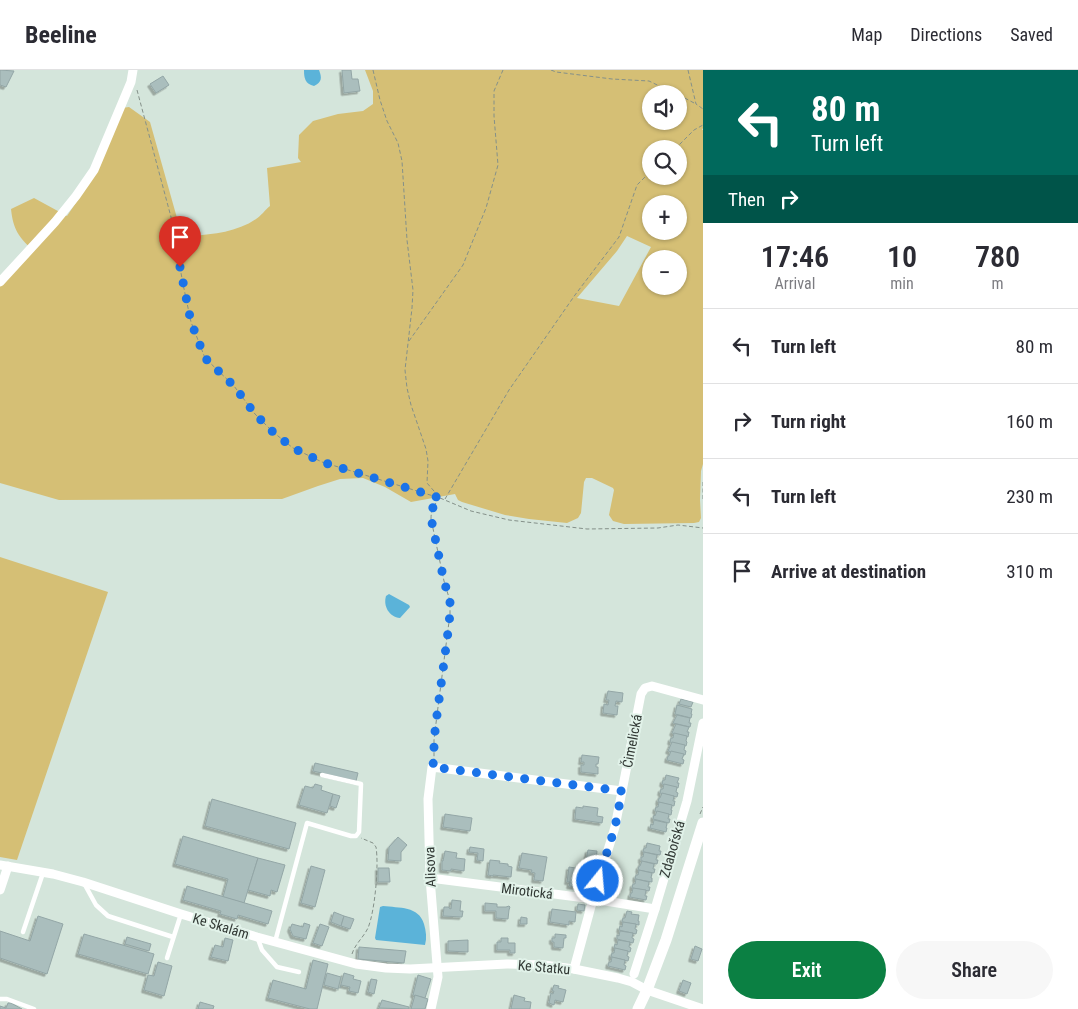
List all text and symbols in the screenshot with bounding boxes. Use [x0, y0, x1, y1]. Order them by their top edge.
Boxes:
text: Beeline [25, 21, 97, 49]
text: Map [851, 24, 882, 45]
text: Directions [910, 24, 982, 45]
text: Saved [1010, 24, 1053, 45]
map controls [642, 85, 687, 295]
button: sound [642, 85, 687, 130]
text: 80 m [811, 89, 880, 130]
icon: left [728, 90, 793, 155]
text: Turn left [811, 131, 883, 156]
button: search [642, 140, 687, 185]
icon: right [775, 185, 803, 213]
text: Then [728, 188, 765, 211]
button: + [642, 195, 687, 240]
pin [159, 216, 201, 267]
icon: arrive [166, 223, 194, 251]
text: 17:46 [761, 239, 829, 274]
text: 10 [887, 239, 917, 274]
text: 780 [975, 239, 1020, 274]
button: − [642, 250, 687, 295]
text: Arrival [775, 274, 815, 293]
text: min [890, 274, 914, 293]
text: m [992, 274, 1004, 293]
icon: left [728, 332, 756, 360]
text: Turn left [771, 335, 836, 358]
text: 80 m [1016, 335, 1053, 358]
icon: right [728, 407, 756, 435]
text: Turn right [771, 410, 846, 433]
text: 160 m [1006, 410, 1053, 433]
icon: left [728, 482, 756, 510]
text: Turn left [771, 485, 836, 508]
text: 230 m [1006, 485, 1053, 508]
icon: arrive [728, 557, 756, 585]
text: Arrive at destination [771, 560, 926, 583]
text: 310 m [1006, 560, 1053, 583]
street label: Čimelická [618, 713, 645, 769]
street label: Zdabořská [656, 819, 688, 879]
street label: Alisova [421, 847, 439, 887]
position arrow [571, 854, 623, 906]
street label: Mirotická [500, 880, 554, 902]
street label: Ke Skalám [191, 910, 251, 942]
button: Exit [728, 941, 886, 999]
button: Share [896, 941, 1053, 999]
street label: Ke Statku [517, 957, 571, 977]

